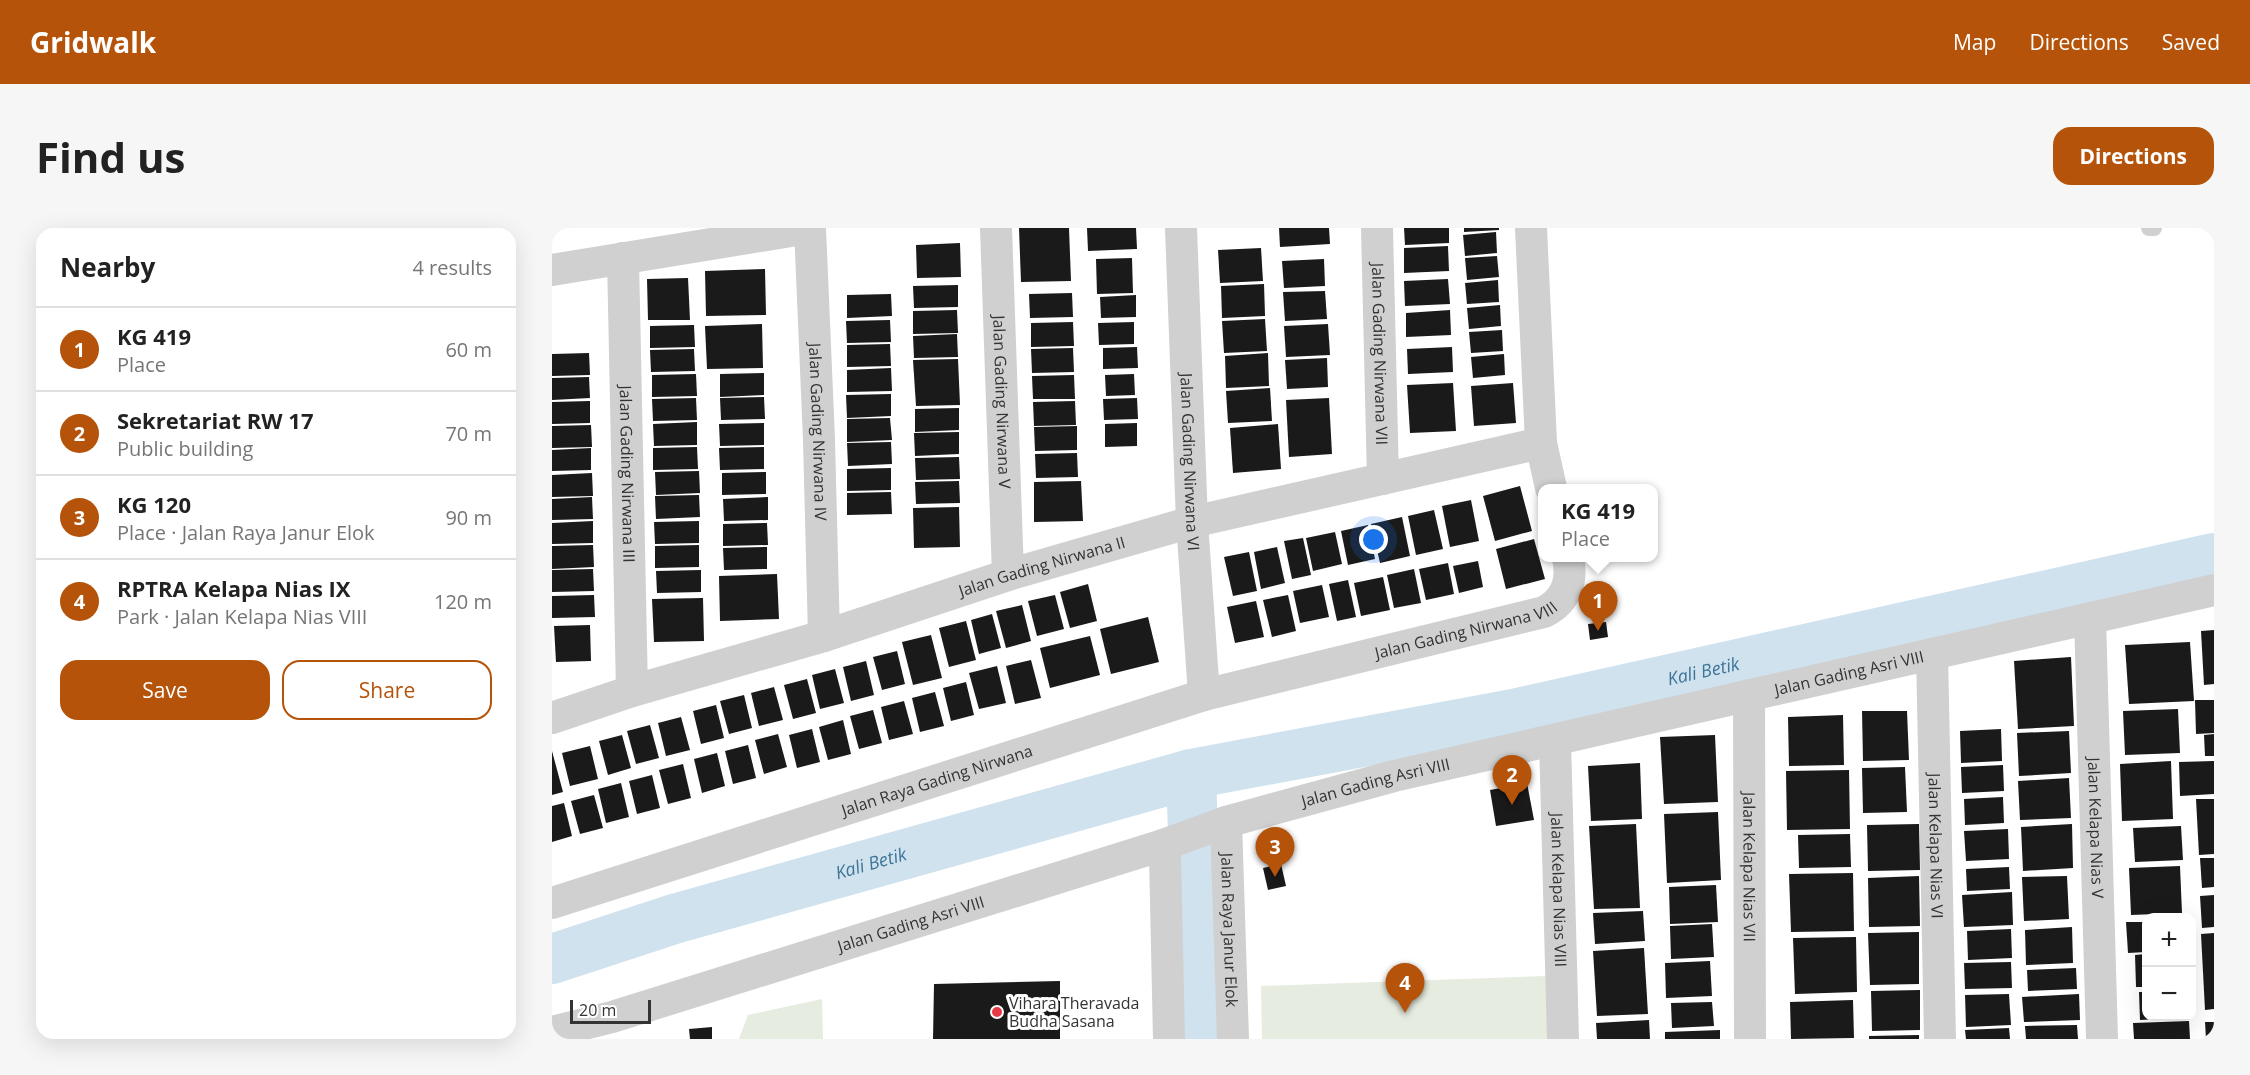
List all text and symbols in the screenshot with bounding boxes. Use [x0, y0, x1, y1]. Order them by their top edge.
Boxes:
text: Gridwalk [30, 23, 156, 61]
text: Map [1953, 28, 1996, 56]
text: Directions [2029, 28, 2129, 56]
text: Saved [2162, 28, 2220, 56]
button: Directions [2053, 127, 2214, 185]
text: Find us [36, 128, 185, 185]
text: Nearby [60, 249, 155, 285]
text: 4 results [412, 254, 492, 281]
street label: Jalan Gading Nirwana VII [1367, 261, 1393, 445]
street label: Jalan Gading Nirwana V [988, 313, 1016, 489]
text: KG 419 [117, 321, 191, 351]
text: 1 [74, 336, 85, 363]
text: 60 m [445, 336, 492, 363]
street label: Jalan Gading Nirwana IV [804, 340, 832, 521]
text: Place [117, 351, 166, 378]
street label: Jalan Gading Nirwana VI [1175, 371, 1205, 551]
street label: Jalan Gading Nirwana III [615, 383, 640, 563]
text: Sekretariat RW 17 [117, 405, 314, 435]
text: 2 [74, 420, 85, 447]
text: 70 m [445, 420, 492, 447]
text: Public building [117, 435, 253, 462]
popup [1538, 484, 1658, 562]
text: KG 120 [117, 489, 191, 519]
text: KG 419 [1561, 495, 1635, 525]
text: 3 [74, 504, 85, 531]
text: 90 m [445, 504, 492, 531]
text: Place · Jalan Raya Janur Elok [117, 519, 375, 546]
your location [1359, 525, 1388, 554]
text: Place [1561, 525, 1610, 552]
street label: Jalan Gading Nirwana II [954, 531, 1128, 602]
text: RPTRA Kelapa Nias IX [117, 573, 351, 603]
pin: 1 [1578, 582, 1618, 631]
text: 4 [74, 588, 85, 615]
text: 120 m [434, 588, 492, 615]
street label: Jalan Gading Nirwana VIII [1371, 596, 1562, 664]
text: Park · Jalan Kelapa Nias VIII [117, 603, 367, 630]
street label: Jalan Gading Asri VIII [1770, 645, 1926, 701]
water label: Kali Betik [1665, 651, 1743, 690]
button: Save [60, 660, 270, 720]
button: Share [282, 660, 492, 720]
street label: Jalan Raya Gading Nirwana [837, 739, 1035, 822]
street label: Jalan Gading Asri VIII [1297, 753, 1452, 812]
street label: Jalan Kelapa Nias V [2083, 755, 2109, 899]
pin: 2 [1492, 756, 1532, 805]
street label: Jalan Kelapa Nias VI [1923, 771, 1948, 919]
street label: Jalan Kelapa Nias VII [1738, 790, 1761, 942]
street label: Jalan Kelapa Nias VIII [1546, 810, 1572, 967]
pin: 3 [1256, 828, 1294, 877]
water label: Kali Betik [832, 841, 910, 884]
street label: Jalan Raya Janur Elok [1216, 850, 1243, 1008]
street label: Jalan Gading Asri VIII [833, 890, 987, 958]
map controls [2142, 913, 2196, 1021]
button: + [2142, 913, 2196, 967]
pin: 4 [1386, 964, 1424, 1013]
button: − [2142, 967, 2196, 1021]
place label: Vihara Theravada Budha Sasana [1009, 992, 1139, 1032]
scale bar [570, 997, 651, 1024]
text: 20 m [579, 999, 616, 1021]
marker: Vihara Theravada Budha Sasana [990, 1005, 1004, 1019]

